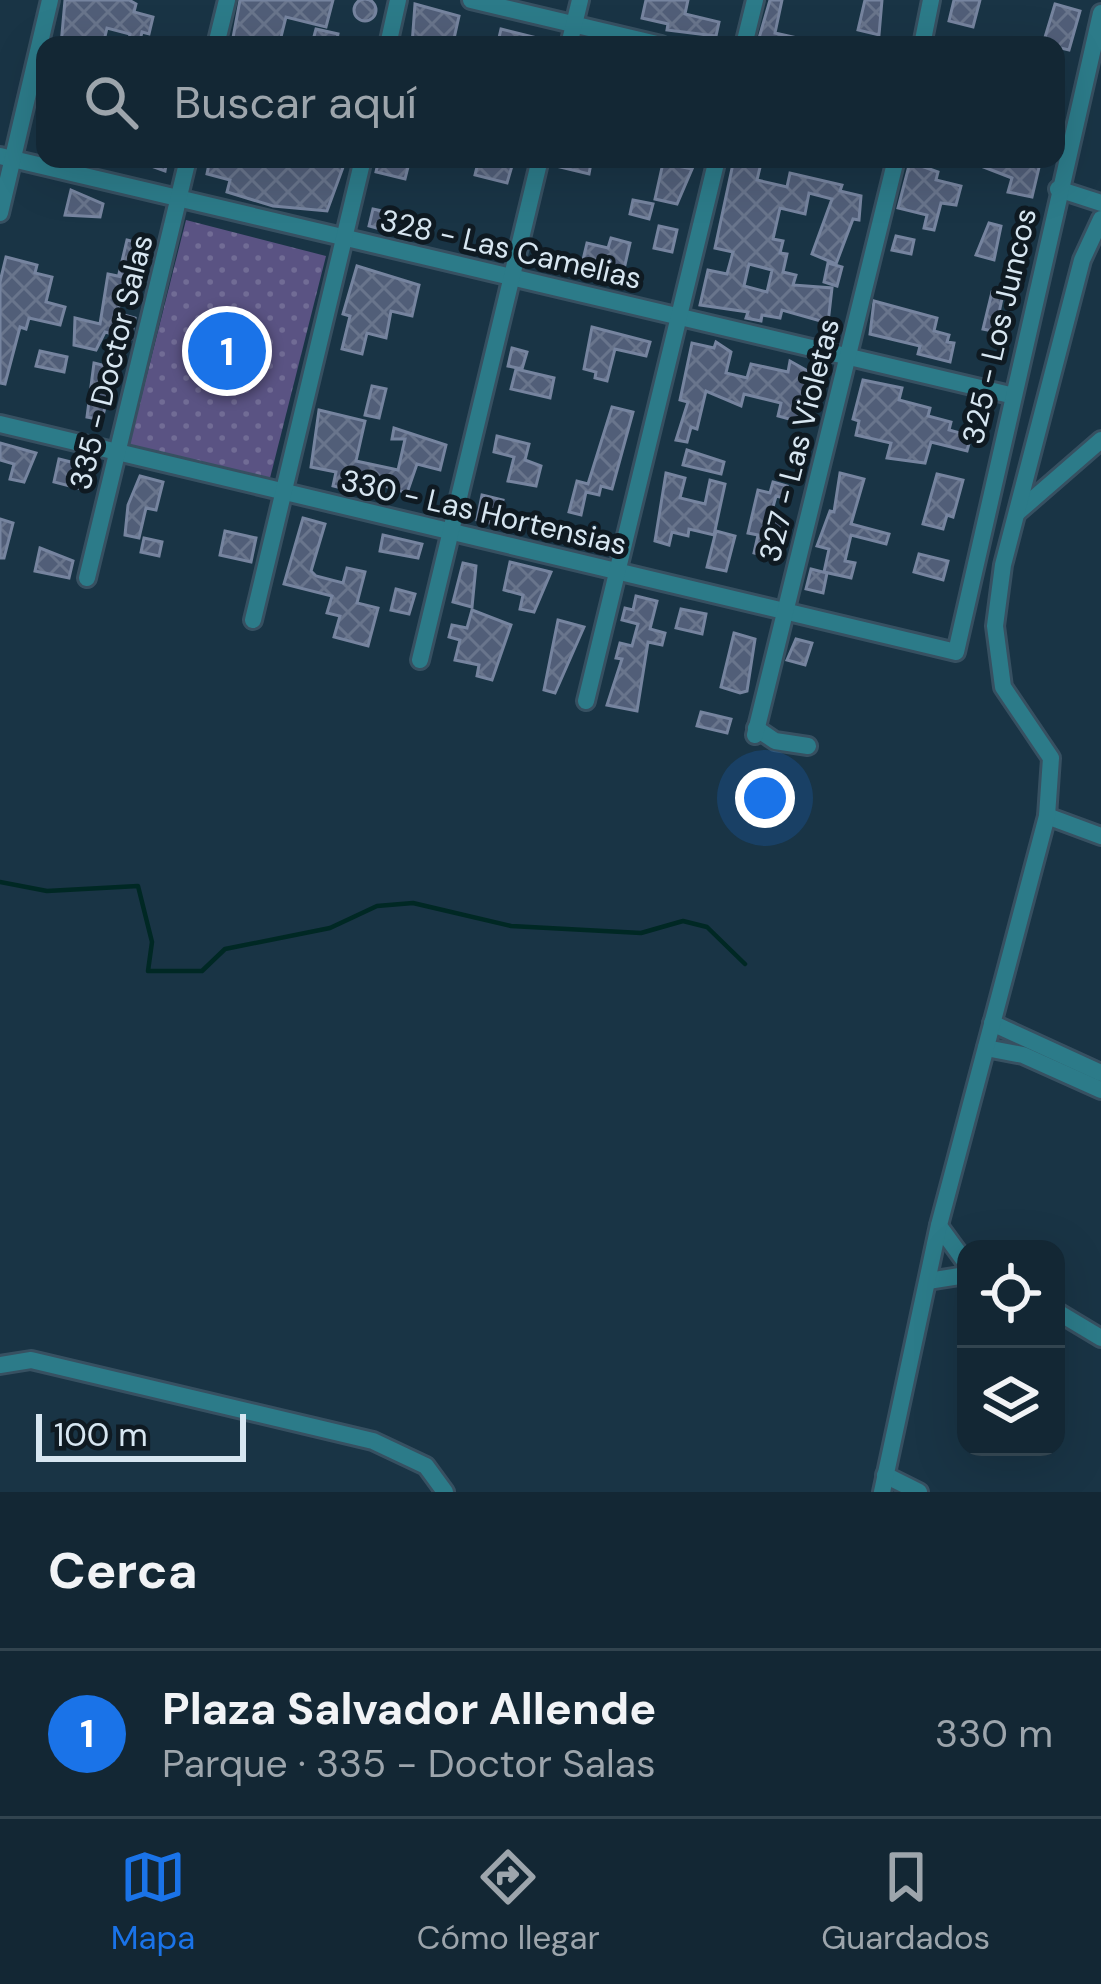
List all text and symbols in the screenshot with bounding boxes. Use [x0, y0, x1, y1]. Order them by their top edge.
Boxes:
search box [36, 36, 1065, 168]
icon: search [78, 69, 144, 135]
text: Buscar aquí [174, 73, 417, 132]
street label: 328 - Las Camelias [377, 200, 645, 298]
street label: 325 - Los Juncos [953, 204, 1045, 448]
street label: 335 - Doctor Salas [60, 231, 162, 493]
pin: 1 [188, 306, 266, 396]
street label: 327 - Las Violetas [750, 314, 848, 566]
street label: 330 - Las Hortensias [337, 460, 631, 564]
your location [735, 768, 795, 828]
map controls [957, 1240, 1065, 1456]
button: locate [957, 1240, 1065, 1348]
button: layers [957, 1348, 1065, 1456]
scale bar [36, 1408, 246, 1461]
text: 100 m [54, 1413, 148, 1456]
text: Cerca [48, 1537, 198, 1604]
text: Plaza Salvador Allende [162, 1679, 656, 1738]
text: 1 [80, 1708, 94, 1759]
text: 330 m [935, 1708, 1053, 1759]
text: Parque · 335 - Doctor Salas [162, 1738, 656, 1789]
tab: Mapa [111, 1844, 195, 1959]
tab: Cómo llegar [417, 1844, 600, 1959]
tab: Guardados [821, 1844, 990, 1959]

